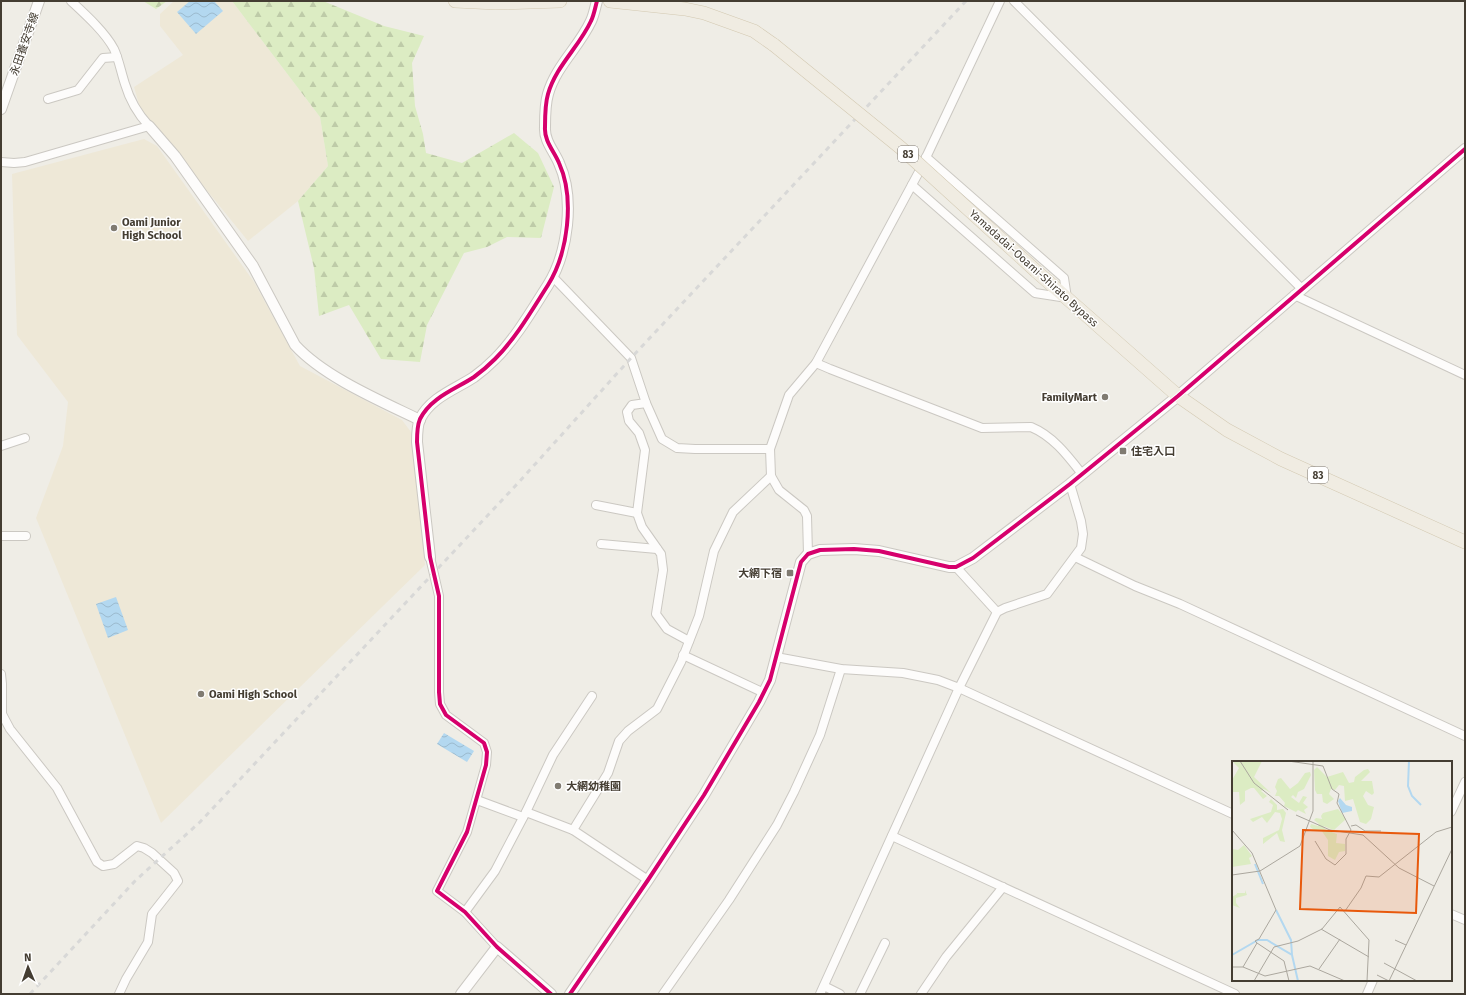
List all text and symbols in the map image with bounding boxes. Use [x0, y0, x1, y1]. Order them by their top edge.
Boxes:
street label: 永田養安寺線 [8, 11, 41, 77]
road number: 83 [898, 146, 918, 162]
street label: Yamadadai-Ooami-Shirato Bypass [967, 207, 1101, 330]
place label: Oami Junior High School [122, 216, 182, 242]
marker: Oami Junior High School [109, 223, 119, 233]
place label: FamilyMart [1042, 391, 1098, 404]
marker: FamilyMart [1100, 392, 1110, 402]
place label: 住宅入口 [1131, 445, 1175, 458]
marker: 住宅入口 [1118, 446, 1128, 456]
road number: 83 [1308, 467, 1328, 483]
place label: 大網下宿 [738, 567, 782, 580]
marker: 大網下宿 [785, 568, 795, 578]
place label: Oami High School [209, 688, 298, 701]
marker: Oami High School [196, 689, 206, 699]
inset map [1232, 761, 1452, 981]
place label: 大網幼稚園 [566, 780, 621, 793]
marker: 大網幼稚園 [553, 781, 563, 791]
north arrow [8, 947, 48, 987]
text: N [24, 951, 32, 964]

